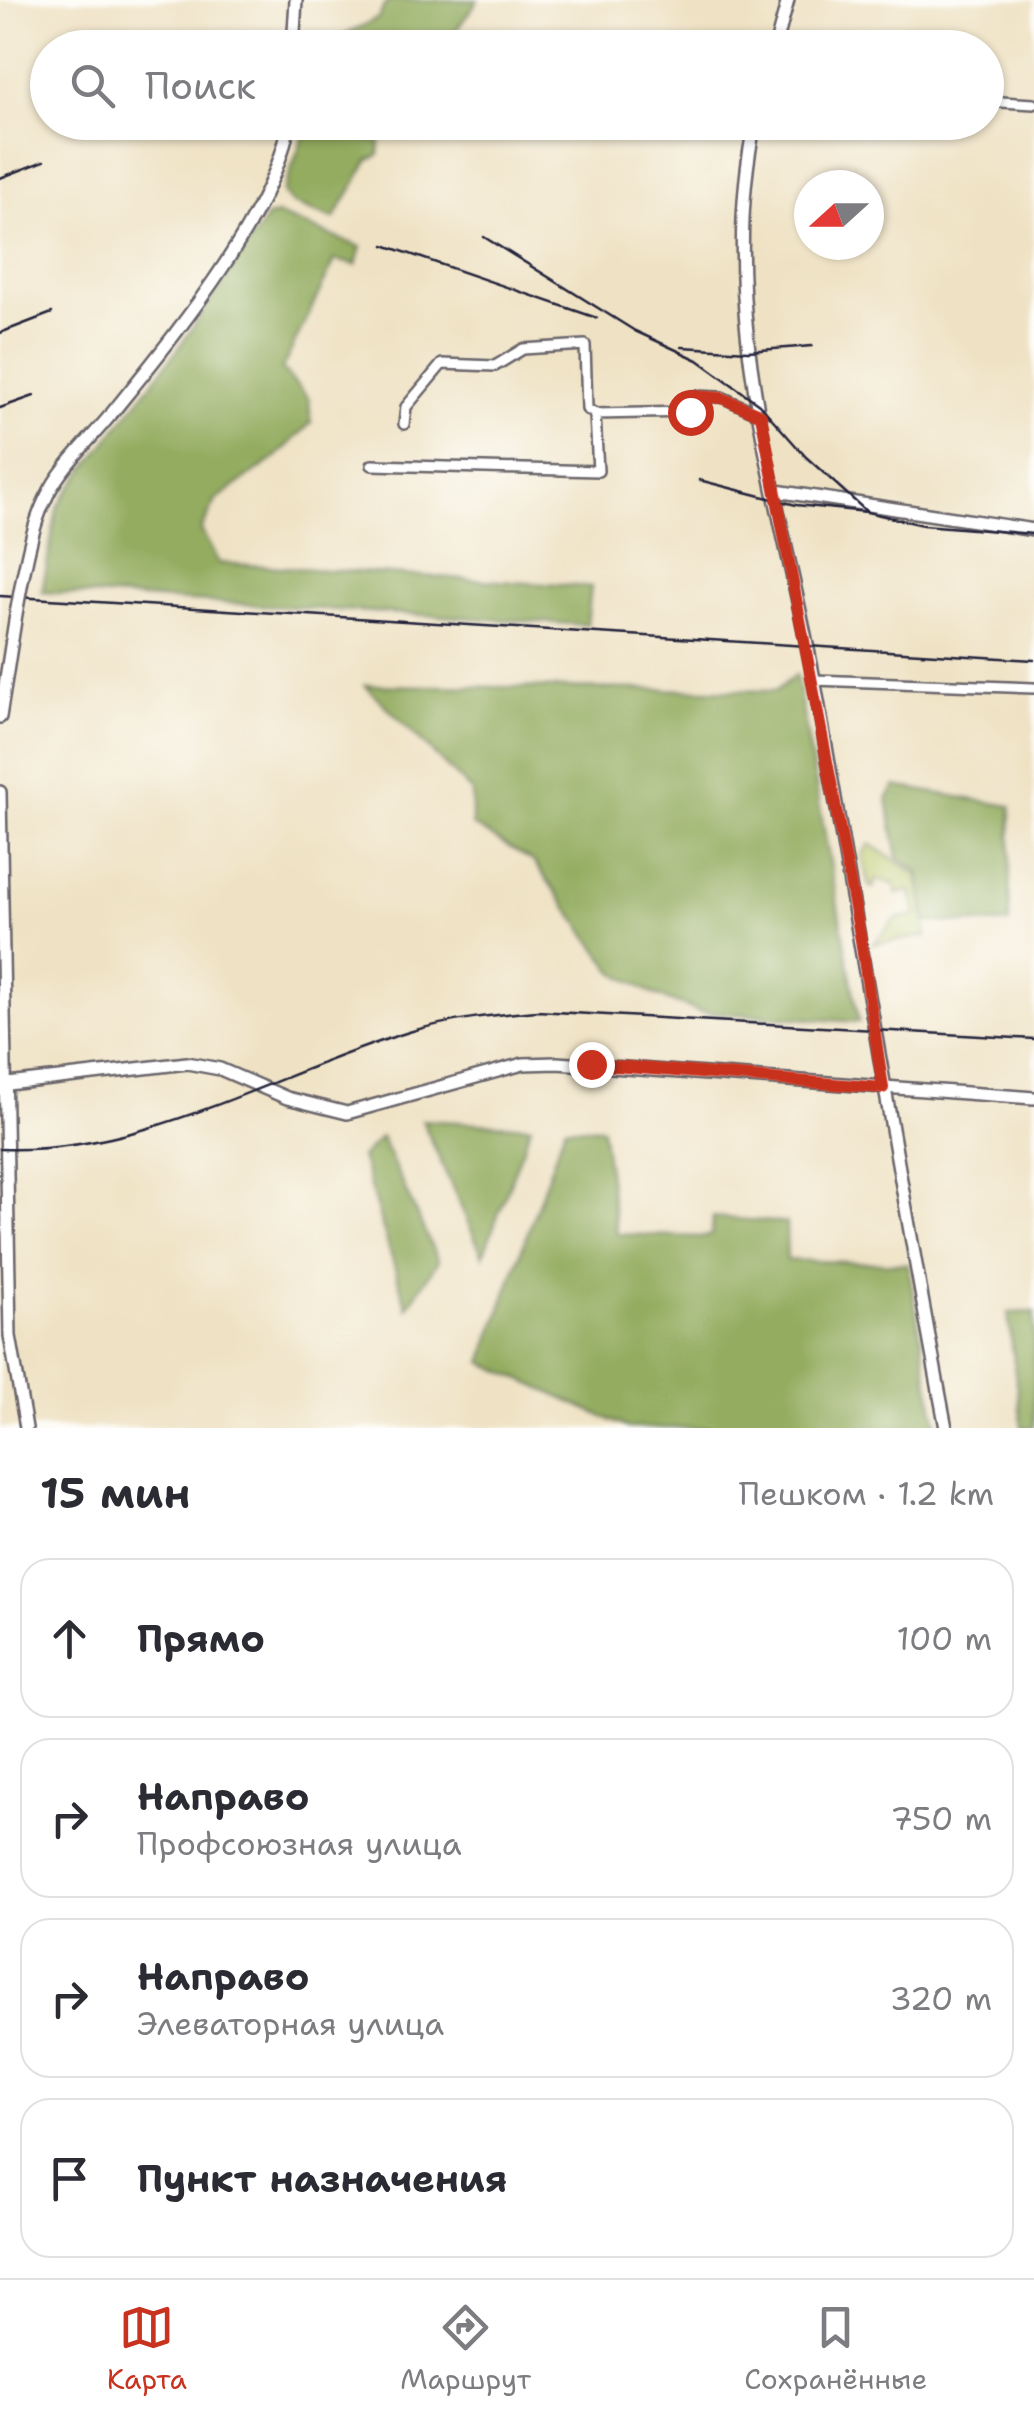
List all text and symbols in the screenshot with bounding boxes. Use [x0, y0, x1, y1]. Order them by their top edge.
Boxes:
search box [30, 30, 1004, 140]
icon: search [65, 58, 120, 113]
text: Поиск [145, 60, 256, 111]
north arrow [794, 170, 884, 260]
route start [668, 390, 714, 436]
route end [569, 1042, 615, 1088]
text: 15 мин [40, 1465, 191, 1521]
text: Пешком · 1.2 km [739, 1472, 994, 1515]
icon: ahead [42, 1611, 97, 1666]
text: Прямо [137, 1613, 265, 1664]
text: 100 m [896, 1617, 992, 1660]
text: Направо [137, 1771, 310, 1822]
icon: right [42, 1791, 97, 1846]
text: 750 m [891, 1797, 992, 1840]
text: Профсоюзная улица [137, 1822, 462, 1865]
text: Направо [137, 1951, 310, 2002]
icon: right [42, 1971, 97, 2026]
text: 320 m [889, 1977, 992, 2020]
text: Элеваторная улица [137, 2002, 444, 2045]
icon: arrive [42, 2151, 97, 2206]
text: Пункт назначения [137, 2153, 507, 2204]
tab: Карта [107, 2300, 187, 2398]
tab: Маршрут [400, 2300, 531, 2398]
tab: Сохранённые [744, 2300, 927, 2398]

